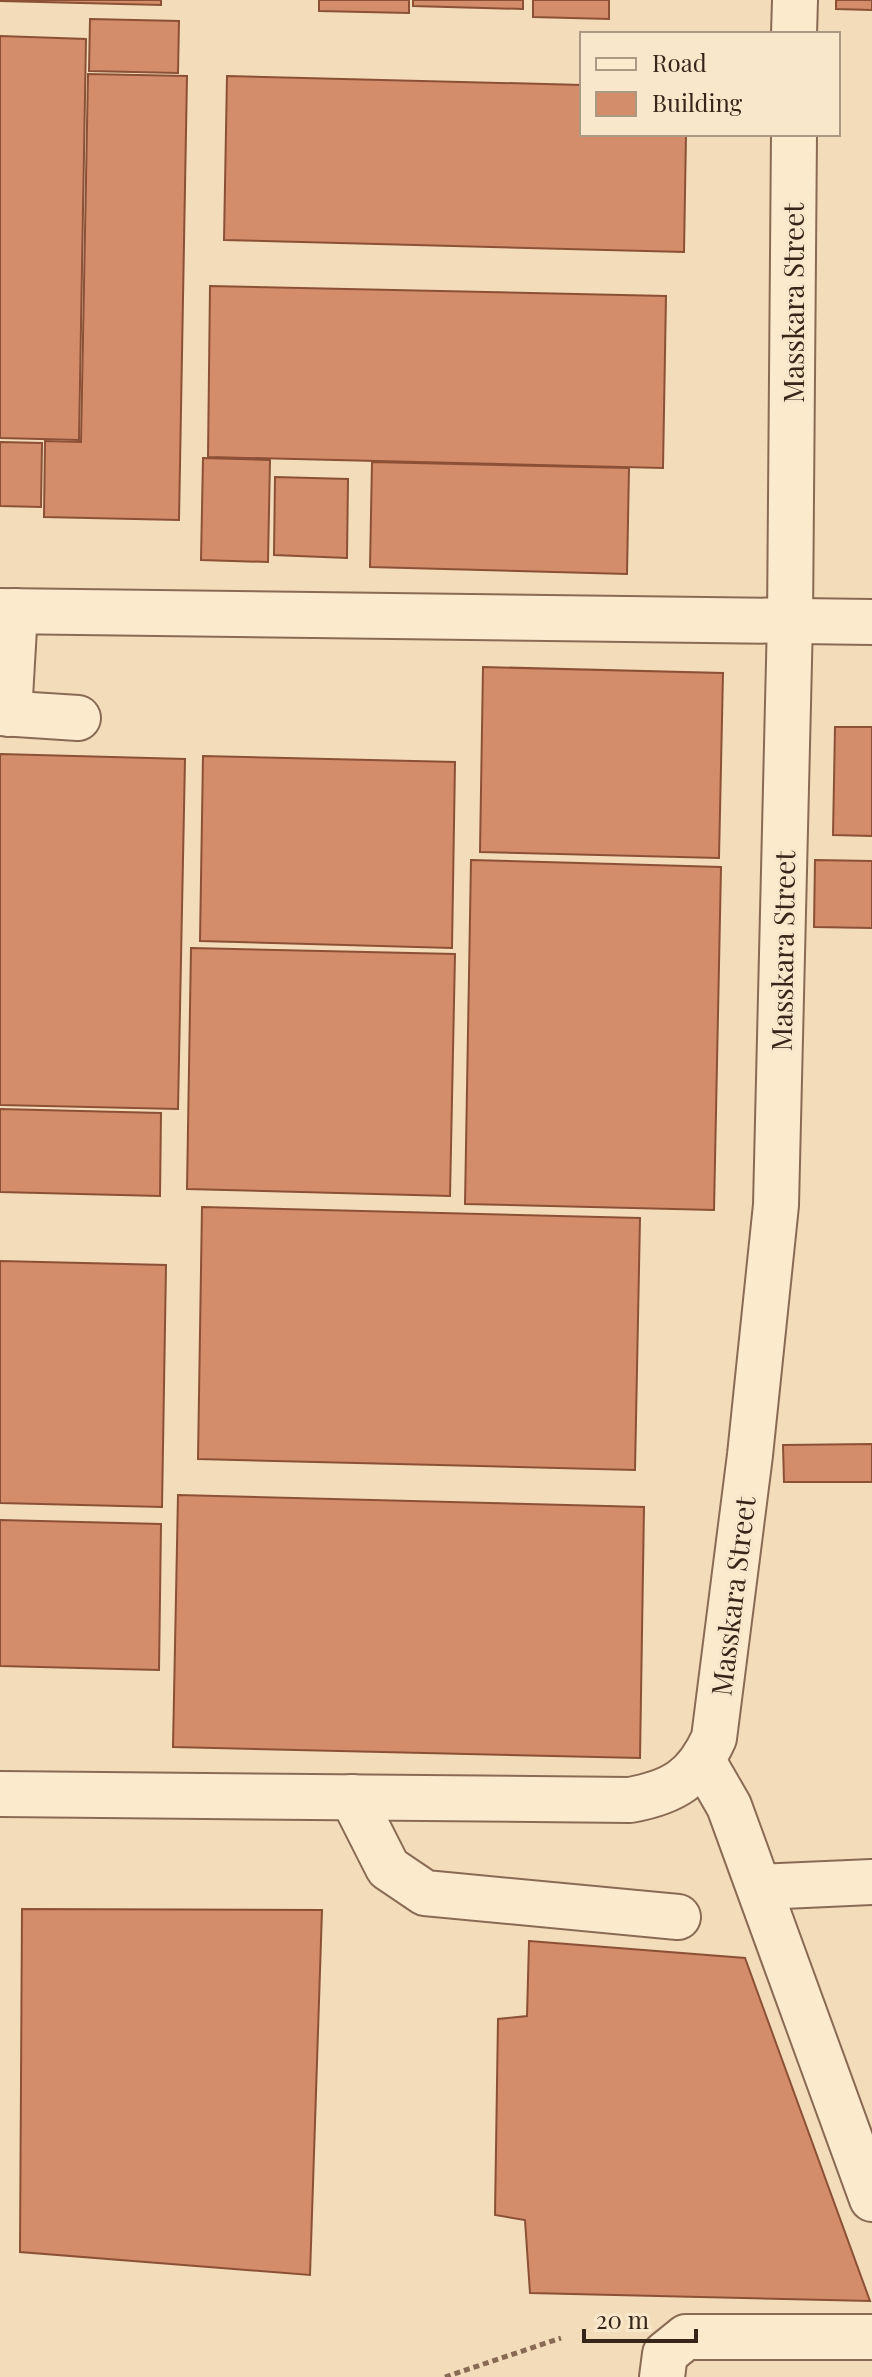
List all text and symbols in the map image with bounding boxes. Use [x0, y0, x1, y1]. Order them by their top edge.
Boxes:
legend [580, 32, 840, 136]
text: Road [652, 46, 707, 78]
text: Building [652, 86, 743, 118]
street label: Masskara Street [774, 202, 811, 403]
street label: Masskara Street [762, 849, 802, 1052]
street label: Masskara Street [701, 1493, 763, 1698]
scale bar [584, 2293, 696, 2343]
text: 20 m [596, 2303, 649, 2335]

